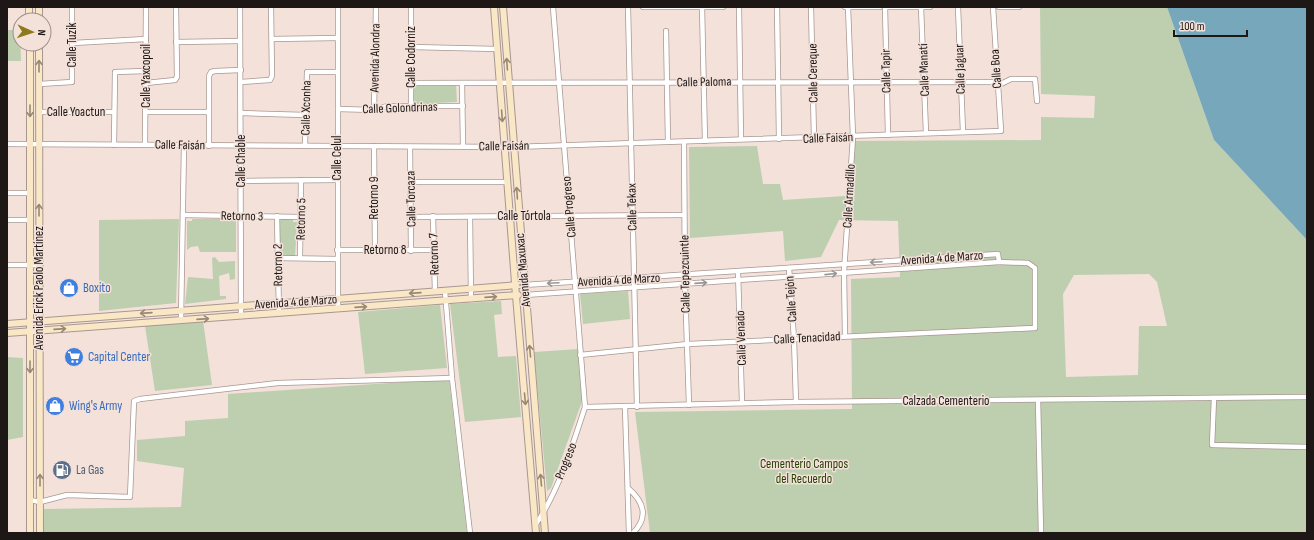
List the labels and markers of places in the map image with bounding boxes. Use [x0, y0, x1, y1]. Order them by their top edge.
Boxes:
shop icon: Boxito [58, 277, 80, 299]
place label: Boxito [83, 280, 111, 296]
supermarket icon: Capital Center [63, 346, 85, 368]
place label: Capital Center [88, 349, 150, 365]
shop icon: Wing's Army [44, 395, 66, 417]
place label: Wing's Army [69, 398, 122, 414]
fuel station icon: La Gas [51, 459, 73, 481]
place label: La Gas [76, 462, 104, 478]

